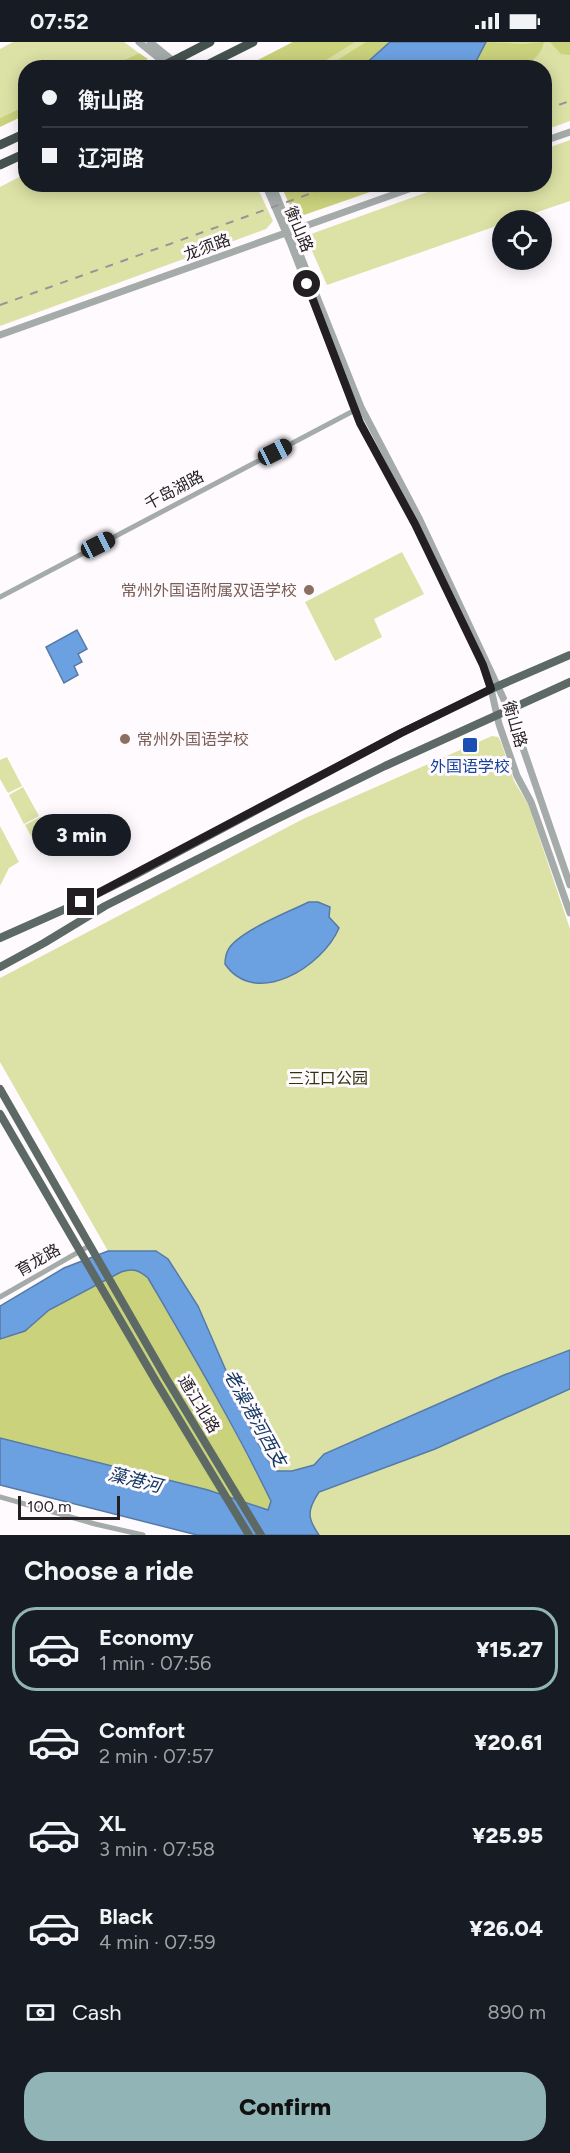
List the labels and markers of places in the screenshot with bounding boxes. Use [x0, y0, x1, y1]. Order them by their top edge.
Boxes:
place label: 常州外国语附属双语学校 [121, 581, 297, 600]
marker: 常州外国语附属双语学校 [302, 583, 316, 597]
place label: 常州外国语学校 [137, 730, 249, 749]
marker: 常州外国语学校 [118, 732, 132, 746]
marker: 外国语学校 [461, 736, 479, 754]
place label: 外国语学校 [430, 757, 510, 776]

